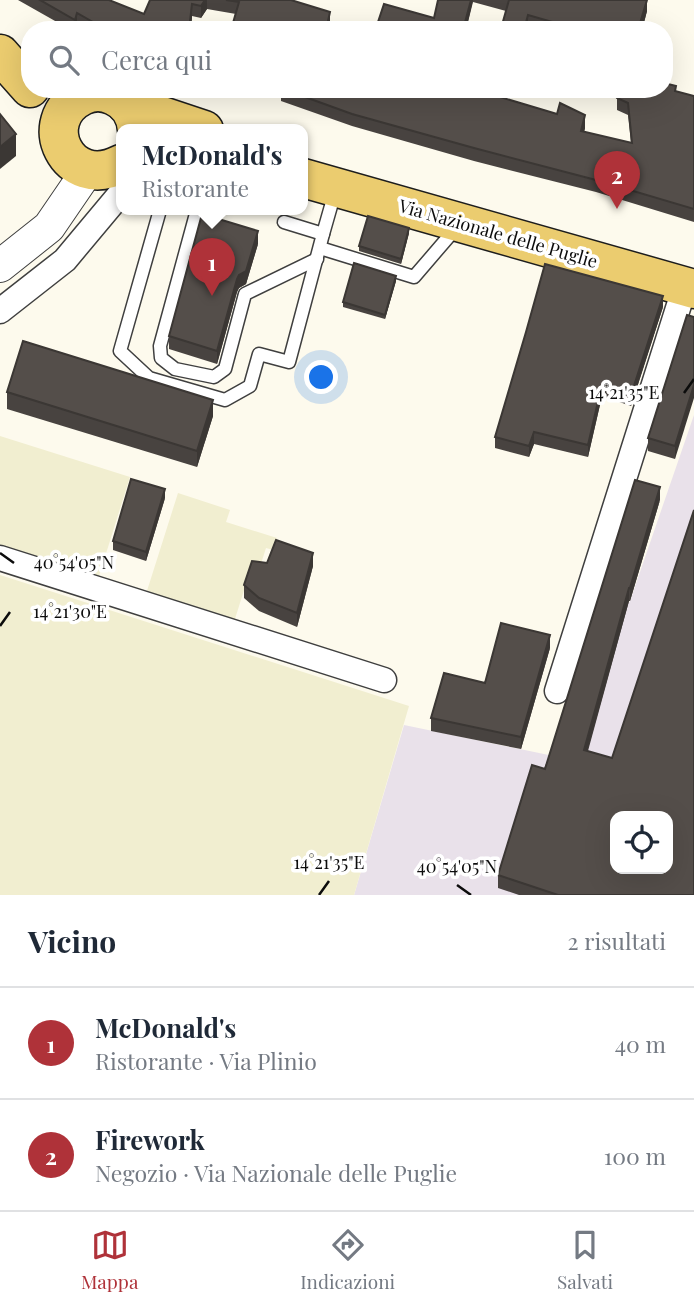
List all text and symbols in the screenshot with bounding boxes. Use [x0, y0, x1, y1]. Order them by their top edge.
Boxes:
search box [21, 21, 673, 98]
icon: search [45, 41, 83, 79]
text: Cerca qui [101, 42, 212, 77]
popup [116, 124, 308, 215]
text: McDonald's [141, 137, 283, 172]
pin: 2 [594, 151, 640, 209]
text: Ristorante [141, 172, 249, 203]
street label: Via Nazionale delle Puglie [395, 193, 601, 273]
pin: 1 [189, 238, 235, 296]
your location [304, 360, 338, 394]
text: 14°21'35"E [588, 380, 660, 404]
text: 40°54'05"N [34, 550, 115, 574]
text: 14°21'30"E [33, 599, 107, 623]
map controls [610, 811, 673, 874]
button: locate [610, 811, 673, 874]
text: 14°21'35"E [293, 850, 365, 874]
text: 40°54'05"N [417, 854, 498, 878]
text: Vicino [28, 921, 116, 961]
text: 2 risultati [568, 925, 666, 956]
text: McDonald's [95, 1010, 236, 1045]
text: 1 [47, 1028, 55, 1059]
text: 40 m [615, 1028, 666, 1059]
text: Ristorante · Via Plinio [95, 1045, 317, 1076]
text: Firework [95, 1122, 205, 1157]
text: 2 [45, 1140, 57, 1171]
text: 100 m [604, 1140, 666, 1171]
text: Negozio · Via Nazionale delle Puglie [95, 1157, 457, 1188]
tab: Mappa [81, 1226, 138, 1294]
tab: Indicazioni [300, 1226, 395, 1294]
tab: Salvati [557, 1226, 613, 1294]

